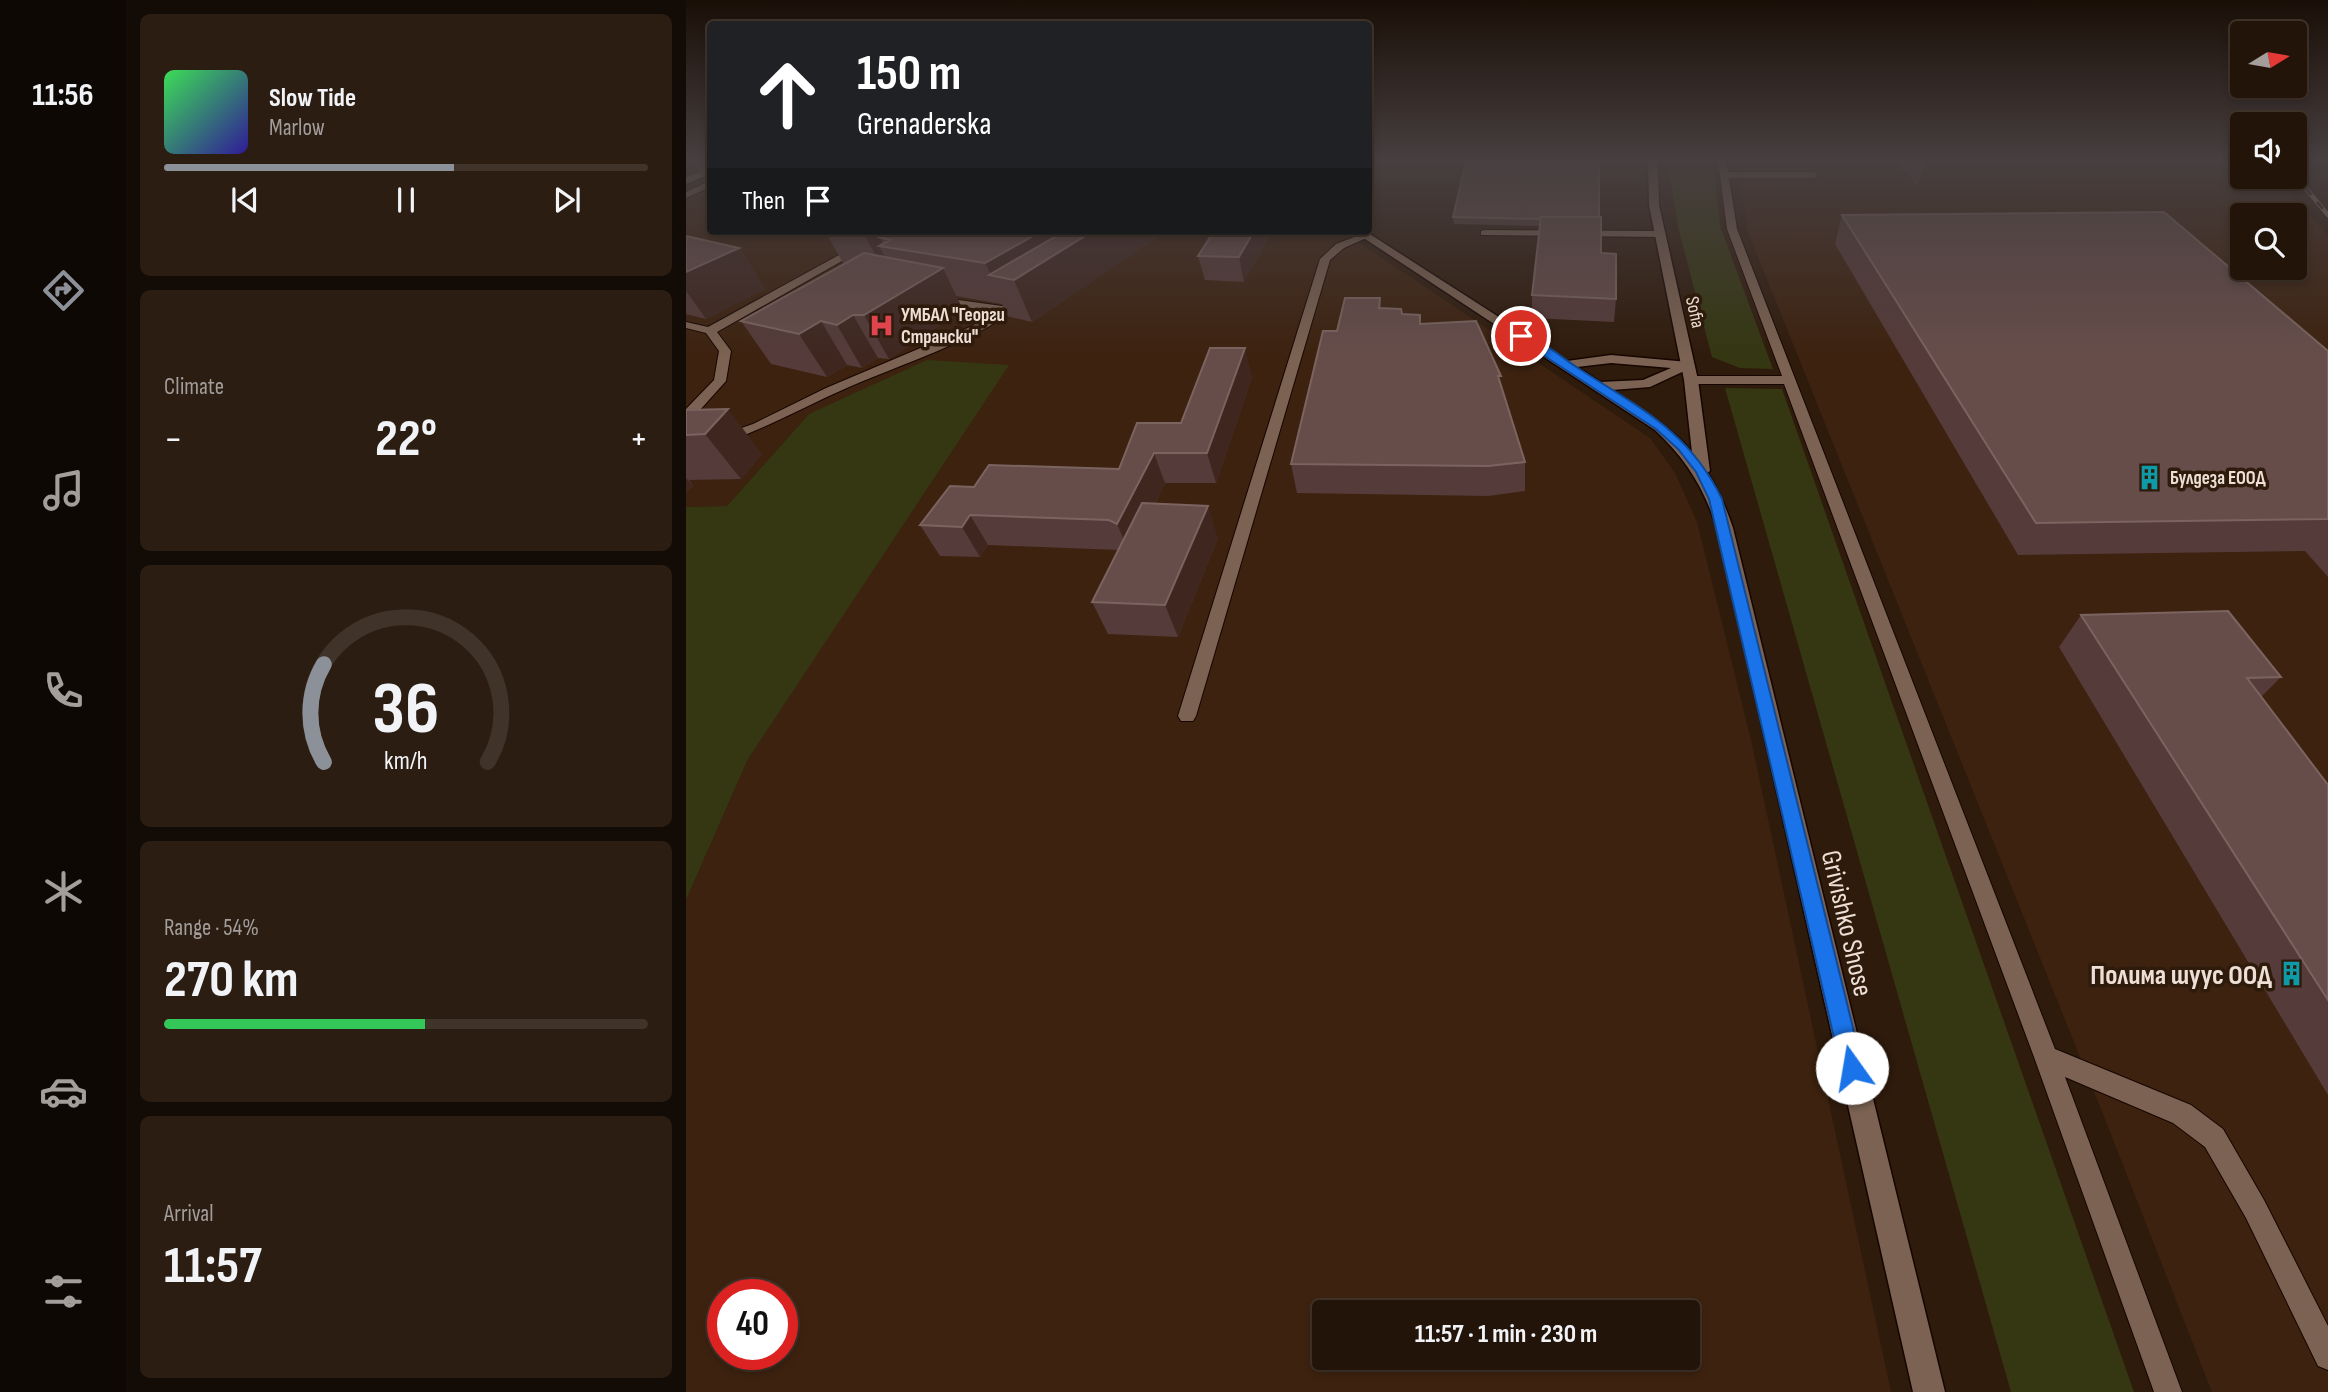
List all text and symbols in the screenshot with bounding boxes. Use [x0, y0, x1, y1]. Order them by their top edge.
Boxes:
north arrow [2230, 21, 2306, 98]
map controls [2230, 21, 2307, 280]
text: 150 m [857, 45, 961, 104]
icon: ahead [742, 49, 833, 140]
text: 11:56 [32, 76, 94, 115]
text: Slow Tide [269, 83, 356, 114]
text: Grenaderska [857, 105, 992, 144]
button: sound [2230, 112, 2307, 189]
text: Marlow [269, 114, 325, 142]
icon: previous [226, 181, 264, 219]
icon: pause [387, 181, 425, 219]
icon: next [548, 181, 586, 219]
icon: arrive [799, 182, 837, 220]
text: Then [742, 186, 785, 217]
button: search [2230, 203, 2307, 280]
icon: directions [39, 266, 88, 315]
street label: Sofia [1680, 294, 1709, 330]
place label: УМБАЛ "Георги Странски" [901, 304, 1005, 349]
pin [1491, 306, 1551, 366]
hospital icon: УМБАЛ "Георги Странски" [867, 311, 895, 339]
icon: arrive [1502, 317, 1540, 355]
text: Climate [164, 373, 224, 401]
text: 22° [375, 408, 437, 471]
text: − [164, 417, 183, 462]
text: + [629, 417, 648, 462]
building icon: Булдеза ЕООД [2136, 463, 2164, 491]
icon: music [39, 466, 88, 515]
place label: Булдеза ЕООД [2170, 467, 2266, 490]
icon: phone [39, 666, 88, 715]
text: 36 [373, 666, 439, 754]
text: km/h [384, 746, 428, 777]
street label: Grivishko Shose [1814, 847, 1879, 999]
icon: climate [39, 867, 88, 916]
text: Range · 54% [164, 914, 259, 942]
text: 270 km [164, 949, 299, 1012]
place label: Полима шуус ООД [2090, 959, 2272, 992]
building icon: Полима шуус ООД [2278, 960, 2306, 988]
position arrow [1815, 1031, 1889, 1105]
icon: car [39, 1067, 88, 1116]
text: Arrival [164, 1200, 213, 1228]
text: 11:57 [164, 1235, 262, 1298]
icon: filters [39, 1267, 88, 1316]
speed limit sign: 40 [707, 1279, 798, 1370]
text: 11:57 · 1 min · 230 m [1415, 1319, 1597, 1350]

